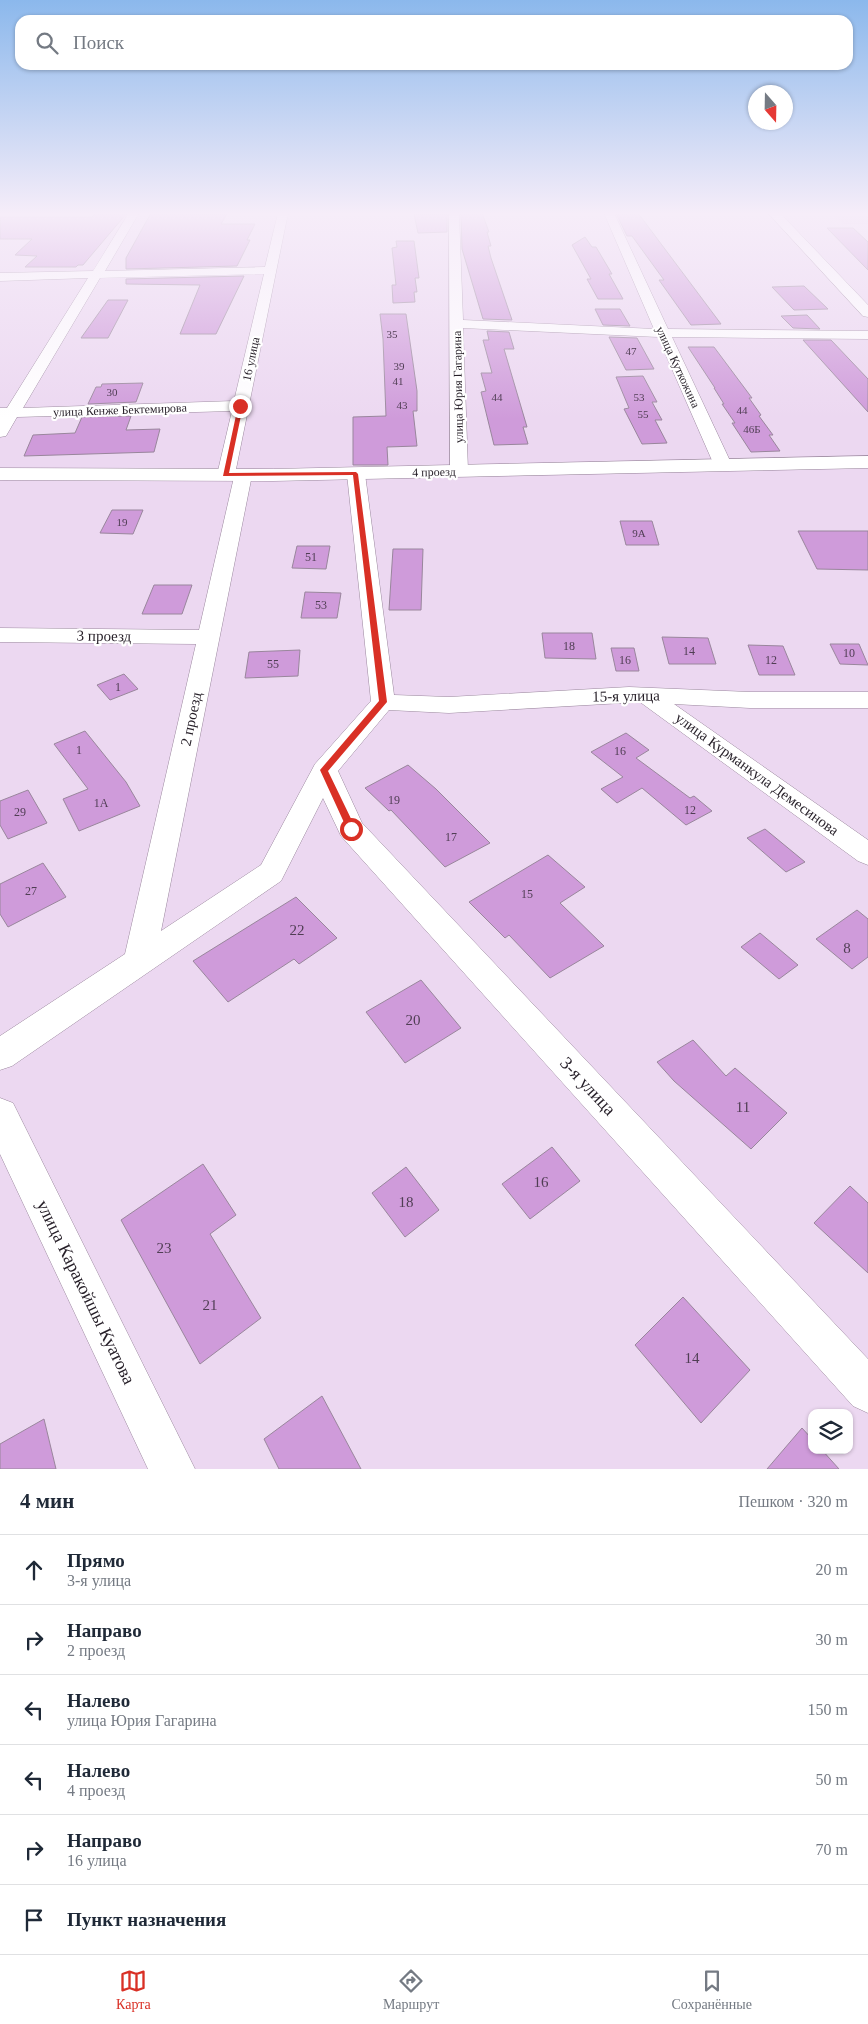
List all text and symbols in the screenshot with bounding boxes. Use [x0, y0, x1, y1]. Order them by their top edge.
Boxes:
search box [15, 15, 853, 70]
icon: search [33, 29, 61, 57]
text: Поиск [73, 32, 124, 53]
north arrow [748, 85, 793, 130]
street label: улица Куткожина [653, 324, 703, 411]
house number: 35 [387, 328, 398, 340]
street label: улица Юрия Гагарина [450, 330, 466, 443]
street label: 16 улица [240, 335, 263, 382]
house number: 47 [626, 345, 637, 357]
house number: 39 [394, 360, 405, 372]
house number: 41 [393, 375, 404, 387]
house number: 30 [107, 386, 118, 398]
house number: 44 [492, 391, 503, 403]
house number: 53 [634, 391, 645, 403]
route end [229, 395, 252, 418]
house number: 43 [397, 399, 408, 411]
street label: улица Кенже Бектемирова [53, 401, 188, 419]
house number: 44 [737, 404, 748, 416]
house number: 55 [638, 408, 649, 420]
house number: 46Б [743, 423, 761, 435]
street label: 4 проезд [412, 465, 456, 479]
house number: 19 [117, 516, 128, 528]
house number: 9А [632, 527, 646, 539]
house number: 51 [305, 550, 317, 564]
house number: 53 [315, 598, 327, 612]
street label: 3 проезд [77, 628, 132, 644]
house number: 18 [563, 639, 575, 653]
house number: 14 [683, 644, 695, 658]
house number: 10 [843, 646, 855, 660]
house number: 16 [619, 653, 631, 667]
house number: 12 [765, 653, 777, 667]
house number: 55 [267, 657, 279, 671]
house number: 1 [115, 680, 121, 694]
street label: 15-я улица [592, 687, 660, 705]
street label: 2 проезд [177, 690, 205, 747]
street label: улица Курманкула Демесинова [672, 709, 842, 839]
house number: 1 [76, 743, 82, 757]
house number: 16 [614, 744, 626, 758]
house number: 19 [388, 793, 400, 807]
house number: 1А [94, 796, 109, 810]
house number: 12 [684, 803, 696, 817]
house number: 29 [14, 805, 26, 819]
route start [340, 818, 363, 841]
house number: 17 [445, 830, 457, 844]
house number: 27 [25, 884, 37, 898]
house number: 15 [521, 887, 533, 901]
house number: 22 [290, 922, 305, 938]
house number: 8 [843, 940, 851, 956]
house number: 20 [406, 1012, 421, 1028]
street label: 3-я улица [556, 1053, 620, 1119]
house number: 11 [736, 1099, 750, 1115]
house number: 16 [534, 1174, 549, 1190]
house number: 18 [399, 1194, 414, 1210]
street label: улица Каракойшы Куатова [33, 1197, 139, 1387]
house number: 23 [157, 1240, 172, 1256]
house number: 21 [203, 1297, 218, 1313]
house number: 14 [685, 1350, 700, 1366]
map controls [808, 1409, 853, 1454]
button: layers [808, 1409, 853, 1454]
text: 4 мин [20, 1489, 74, 1513]
text: Пешком · 320 m [738, 1493, 848, 1510]
text: Прямо [67, 1550, 125, 1571]
icon: ahead [20, 1556, 48, 1584]
text: 20 m [816, 1561, 848, 1578]
text: 3-я улица [67, 1572, 131, 1589]
text: Направо [67, 1620, 142, 1641]
icon: right [20, 1626, 48, 1654]
text: 30 m [816, 1631, 848, 1648]
text: 2 проезд [67, 1642, 125, 1659]
text: Налево [67, 1690, 130, 1711]
icon: left [20, 1696, 48, 1724]
text: 150 m [808, 1701, 848, 1718]
text: улица Юрия Гагарина [67, 1712, 217, 1729]
text: Налево [67, 1760, 130, 1781]
icon: left [20, 1766, 48, 1794]
text: 50 m [816, 1771, 848, 1788]
text: 4 проезд [67, 1782, 125, 1799]
text: Направо [67, 1830, 142, 1851]
icon: right [20, 1836, 48, 1864]
text: 70 m [816, 1841, 848, 1858]
text: 16 улица [67, 1852, 127, 1869]
icon: arrive [20, 1906, 48, 1934]
text: Пункт назначения [67, 1909, 226, 1930]
tab: Карта [116, 1967, 151, 2013]
tab: Маршрут [383, 1967, 439, 2013]
tab: Сохранённые [671, 1967, 752, 2013]

